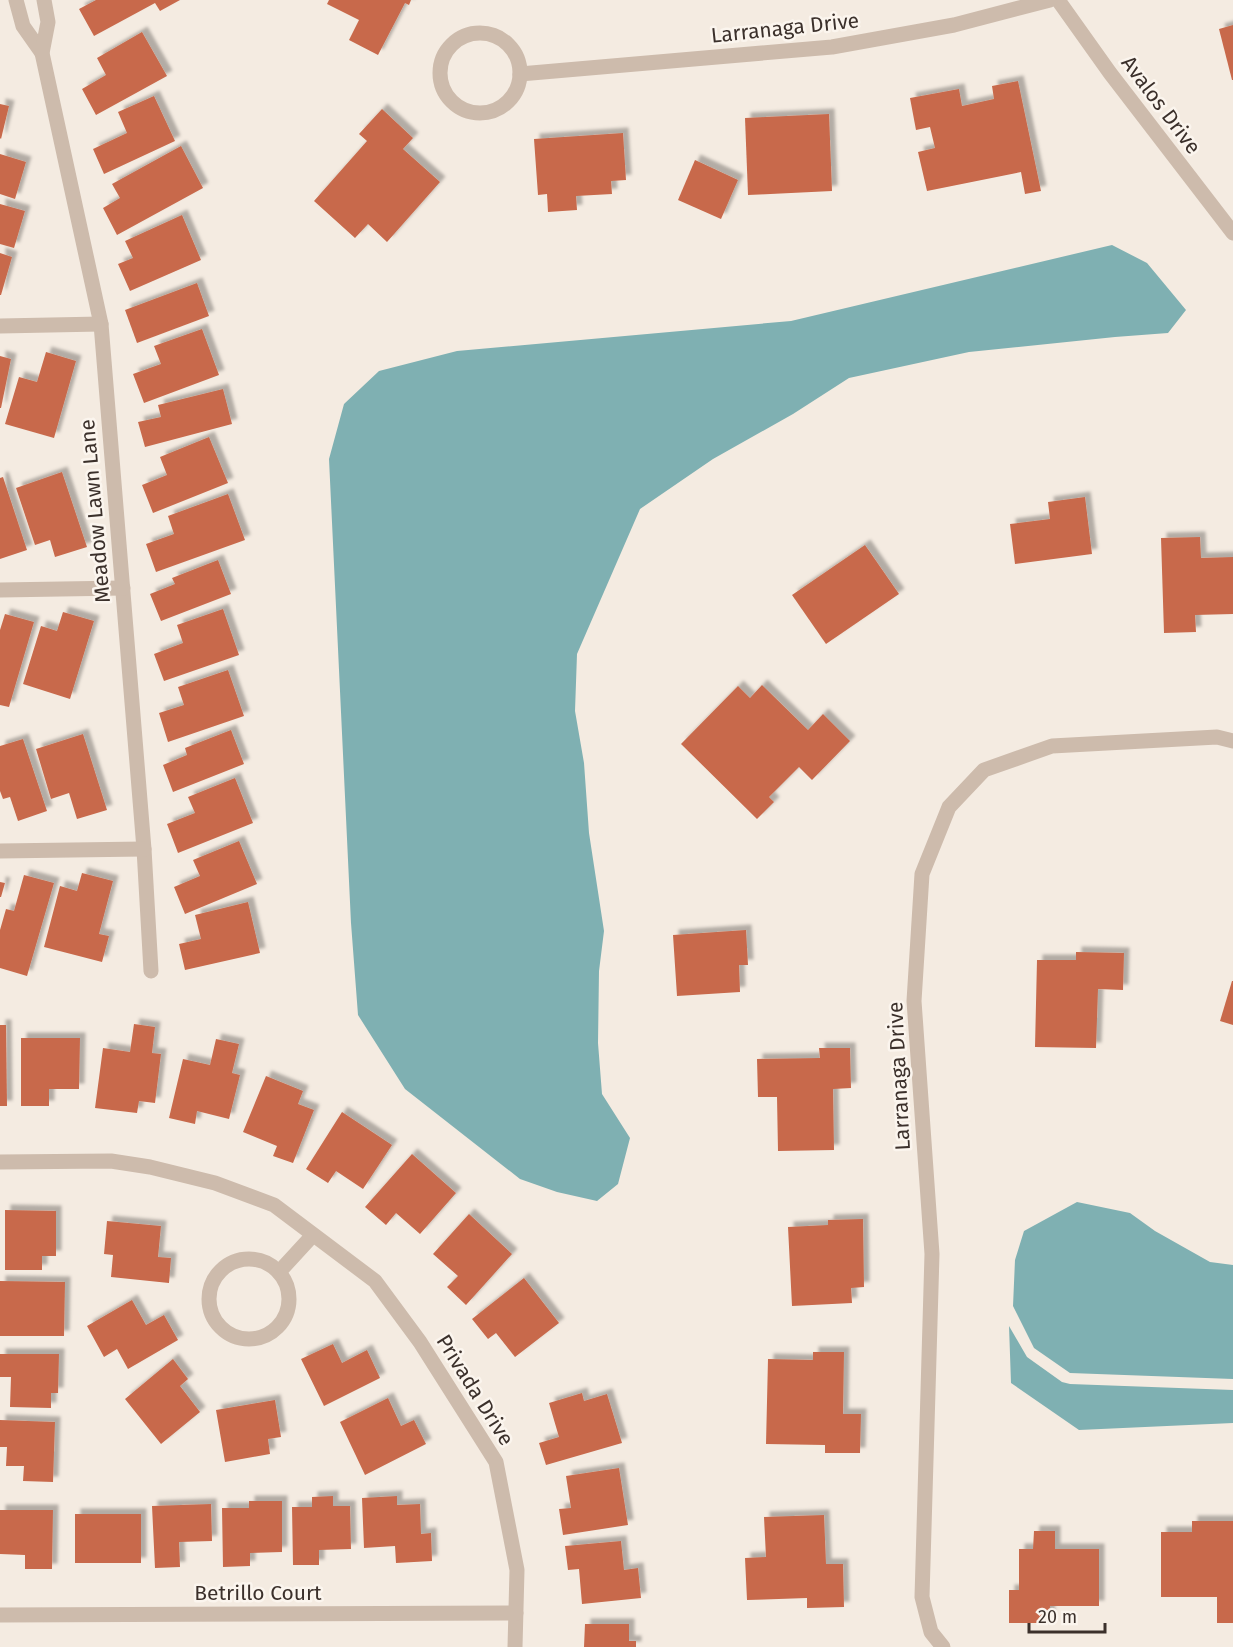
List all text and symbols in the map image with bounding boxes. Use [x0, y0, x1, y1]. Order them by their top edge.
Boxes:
street label: Larranaga Drive [710, 7, 860, 49]
street label: Avalos Drive [1116, 51, 1206, 159]
street label: Meadow Lawn Lane [74, 418, 116, 604]
street label: Larranaga Drive [882, 1001, 916, 1151]
street label: Privada Drive [431, 1330, 519, 1450]
street label: Betrillo Court [194, 1580, 322, 1606]
scale bar [1029, 1596, 1106, 1634]
text: 20 m [1038, 1606, 1077, 1628]

